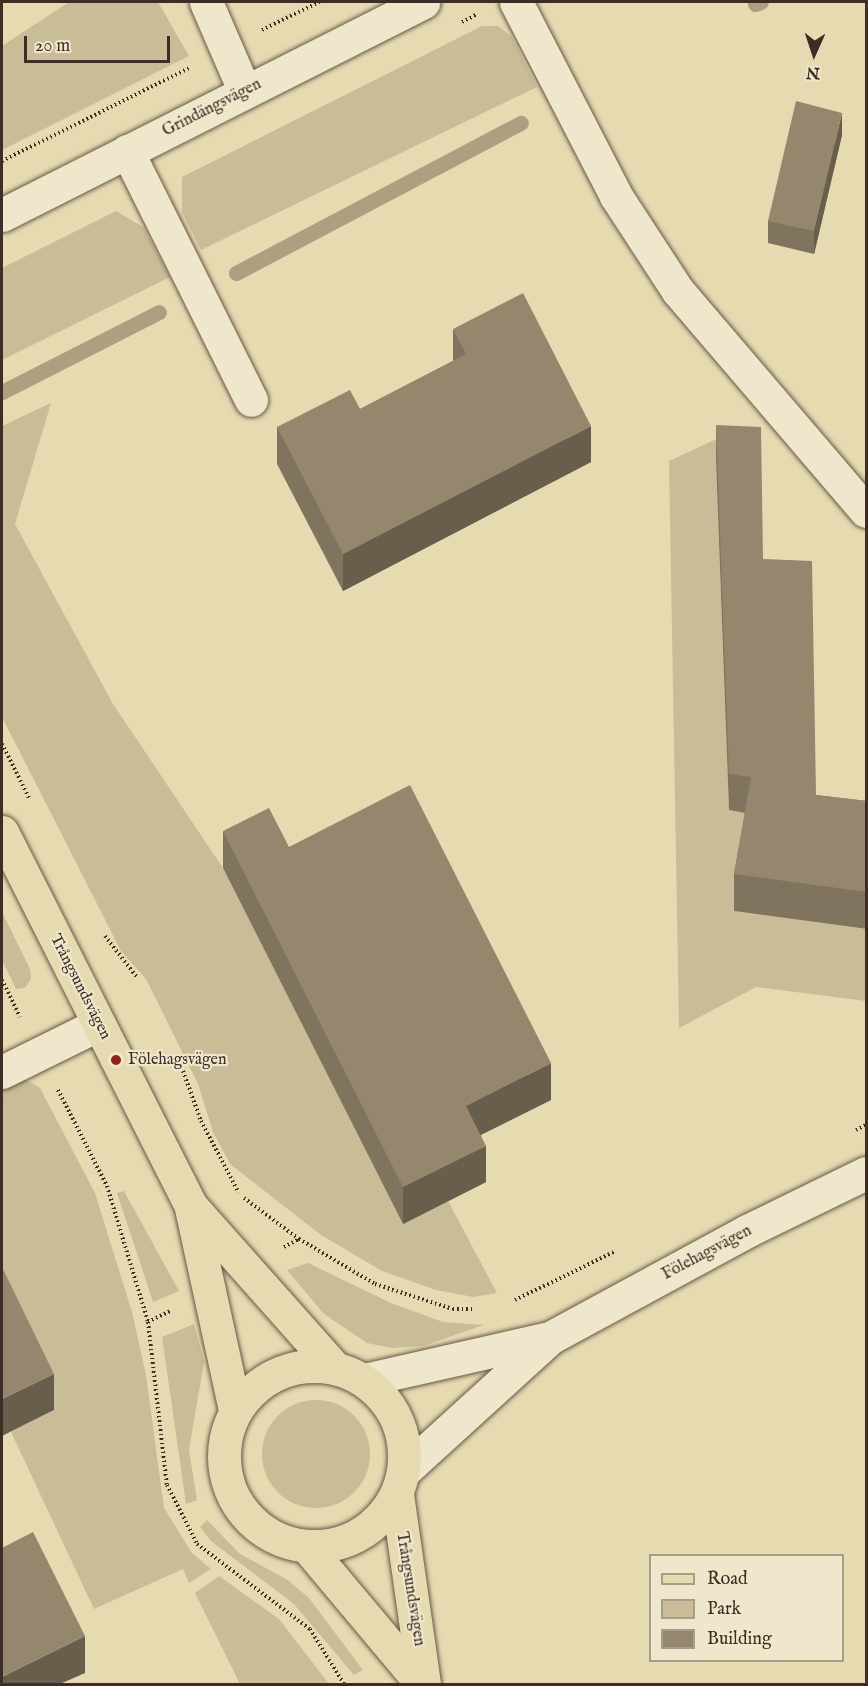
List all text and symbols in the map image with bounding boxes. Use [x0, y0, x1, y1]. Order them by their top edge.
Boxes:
scale bar [27, 24, 172, 62]
north arrow [784, 24, 844, 84]
text: 20 m [35, 35, 70, 58]
text: N [806, 62, 820, 82]
street label: Grindängsvägen [159, 75, 265, 141]
street label: Trångsundsvägen [45, 931, 115, 1043]
place label: Fölehagsvägen [128, 1050, 226, 1070]
marker: Fölehagsvägen [109, 1053, 123, 1067]
street label: Fölehagsvägen [659, 1221, 755, 1285]
street label: Trångsundsvägen [391, 1530, 429, 1648]
legend [649, 1554, 844, 1662]
text: Road [707, 1568, 748, 1591]
text: Park [707, 1598, 741, 1621]
text: Building [707, 1628, 772, 1651]

